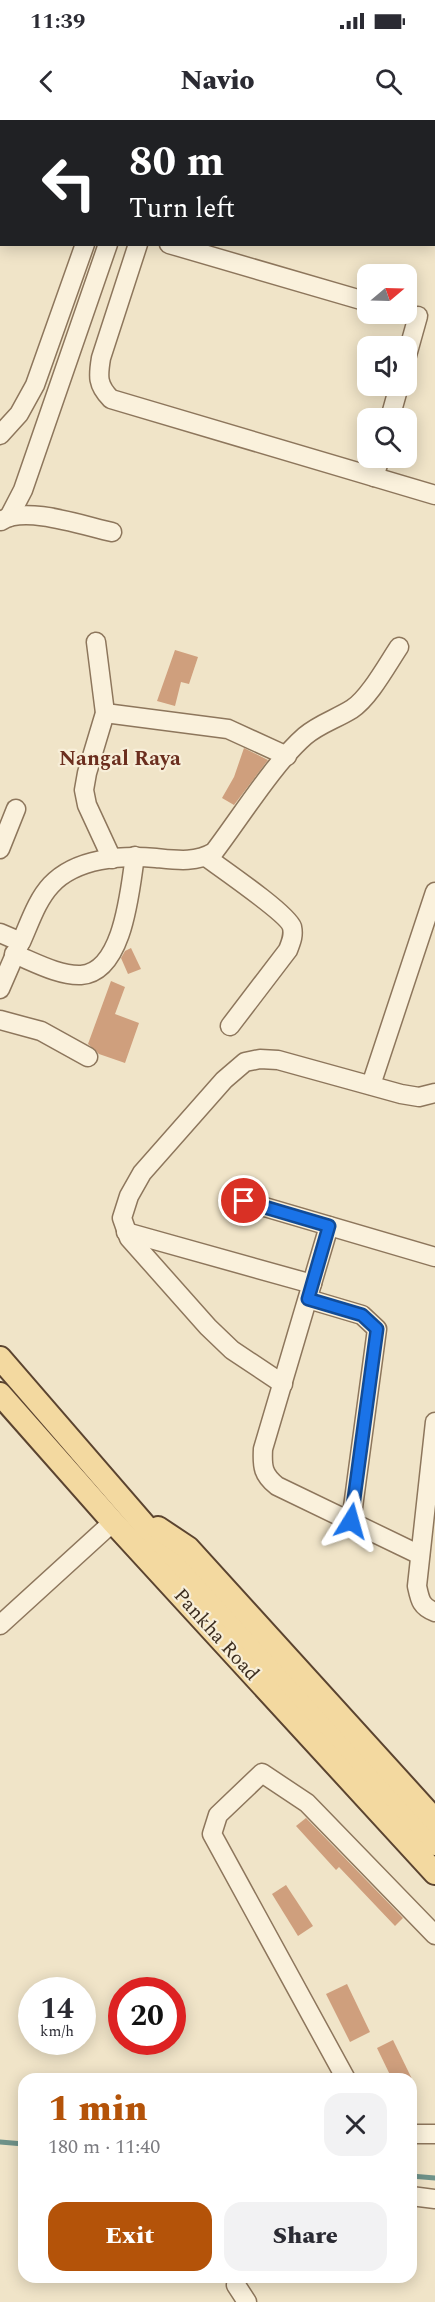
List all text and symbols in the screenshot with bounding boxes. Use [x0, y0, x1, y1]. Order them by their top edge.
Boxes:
text: 11:39 [30, 5, 85, 38]
text: Navio [181, 60, 254, 102]
icon: back [30, 65, 63, 98]
icon: search [372, 65, 405, 98]
text: 80 m [129, 131, 224, 194]
icon: left [30, 144, 108, 222]
text: Turn left [129, 188, 235, 230]
north arrow [357, 264, 417, 324]
map controls [357, 264, 417, 468]
button: sound [357, 336, 417, 396]
button: search [357, 408, 417, 468]
district label: Nangal Raya [59, 743, 181, 775]
pin [218, 1175, 269, 1226]
icon: arrive [227, 1184, 260, 1217]
position arrow [319, 1489, 383, 1553]
street label: Pankha Road [166, 1581, 266, 1688]
speed limit sign: 20 [108, 1977, 186, 2055]
text: 14 [40, 1986, 74, 2032]
text: km/h [40, 2020, 74, 2043]
text: 1 min [48, 2082, 148, 2137]
button: close [324, 2093, 387, 2156]
text: 180 m · 11:40 [48, 2132, 160, 2162]
button: Exit [48, 2202, 212, 2271]
button: Share [224, 2202, 387, 2271]

